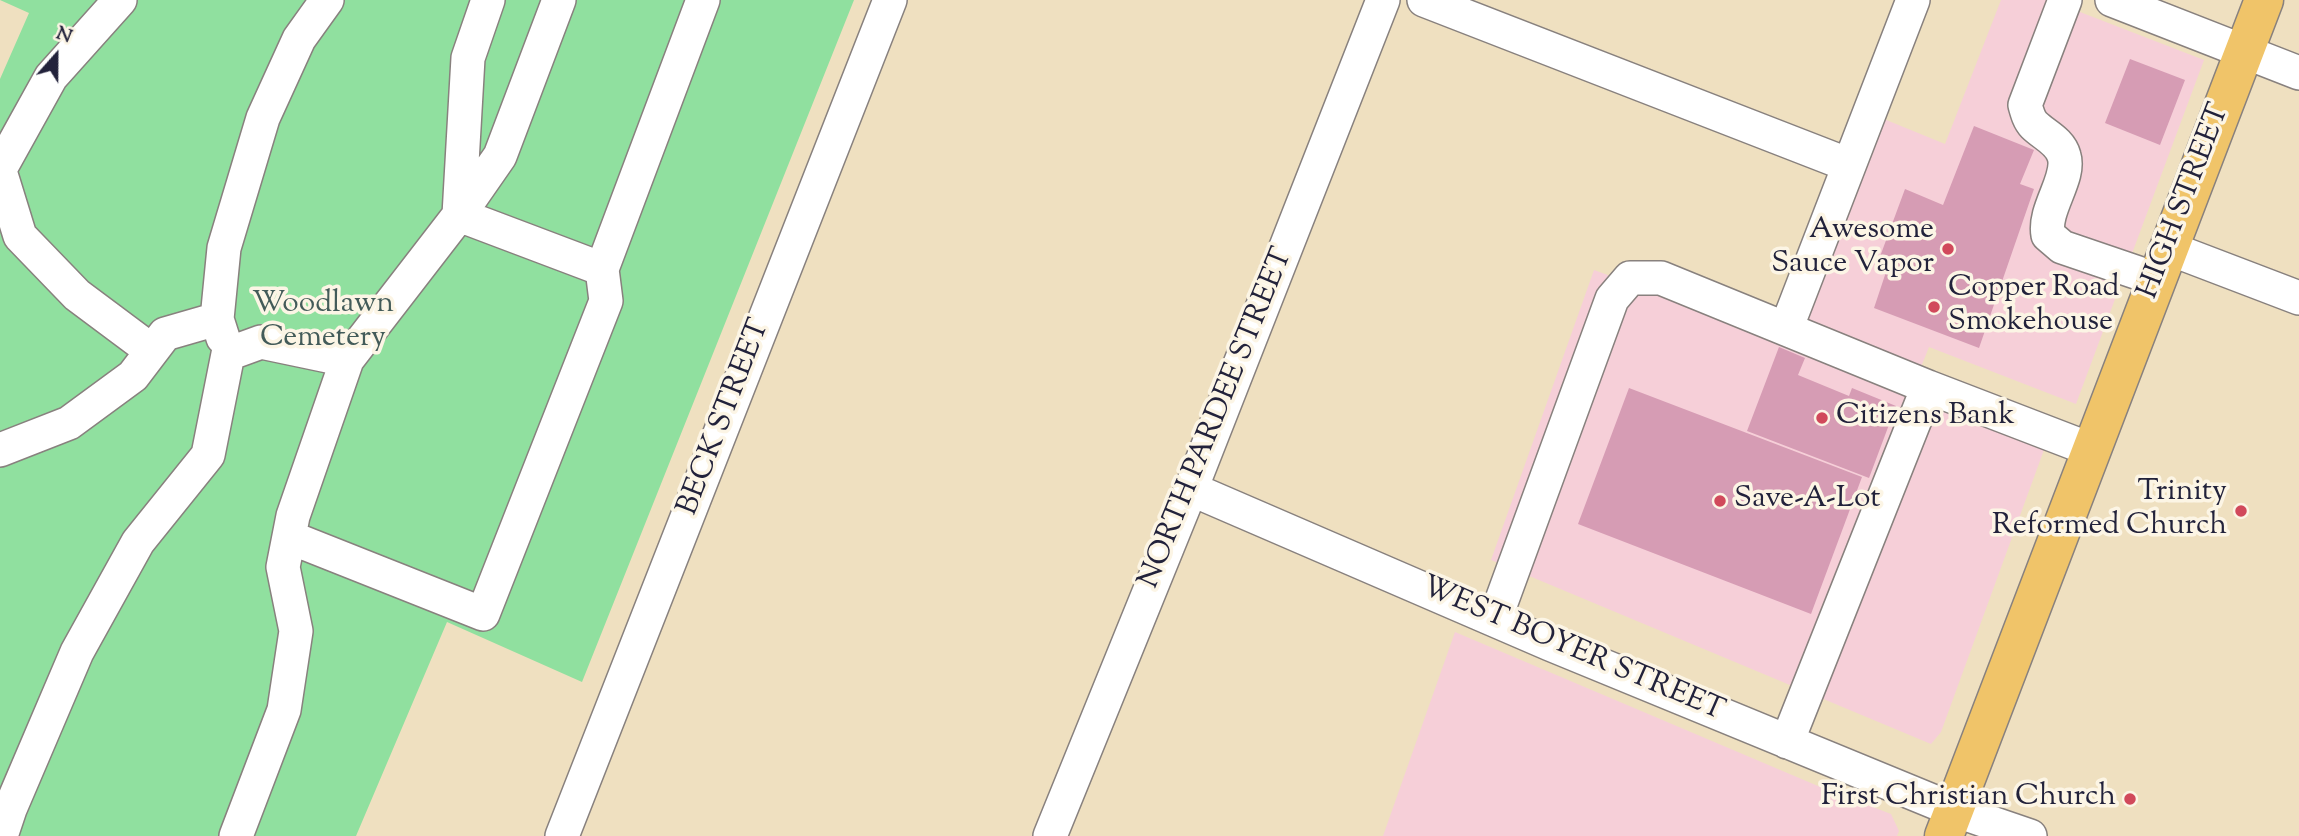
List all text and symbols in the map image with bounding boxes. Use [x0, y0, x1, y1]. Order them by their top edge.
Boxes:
north arrow [21, 21, 91, 91]
text: N [52, 21, 76, 51]
street label: HIGH STREET [2132, 99, 2240, 305]
place label: Awesome Sauce Vapor [1771, 214, 1934, 284]
marker: Awesome Sauce Vapor [1940, 241, 1956, 257]
street label: NORTH PARDEE STREET [1133, 244, 1303, 594]
place label: Copper Road Smokehouse [1948, 272, 2120, 342]
park label: Woodlawn Cemetery [252, 288, 394, 358]
marker: Copper Road Smokehouse [1926, 299, 1942, 315]
street label: BECK STREET [672, 315, 780, 521]
place label: Citizens Bank [1836, 400, 2015, 436]
marker: Citizens Bank [1814, 410, 1830, 426]
place label: Trinity Reformed Church [1992, 476, 2227, 546]
place label: Save-A-Lot [1734, 483, 1881, 519]
marker: Save-A-Lot [1712, 493, 1728, 509]
marker: Trinity Reformed Church [2233, 503, 2249, 519]
street label: WEST BOYER STREET [1415, 571, 1729, 731]
place label: First Christian Church [1821, 781, 2116, 817]
marker: First Christian Church [2122, 791, 2138, 807]

